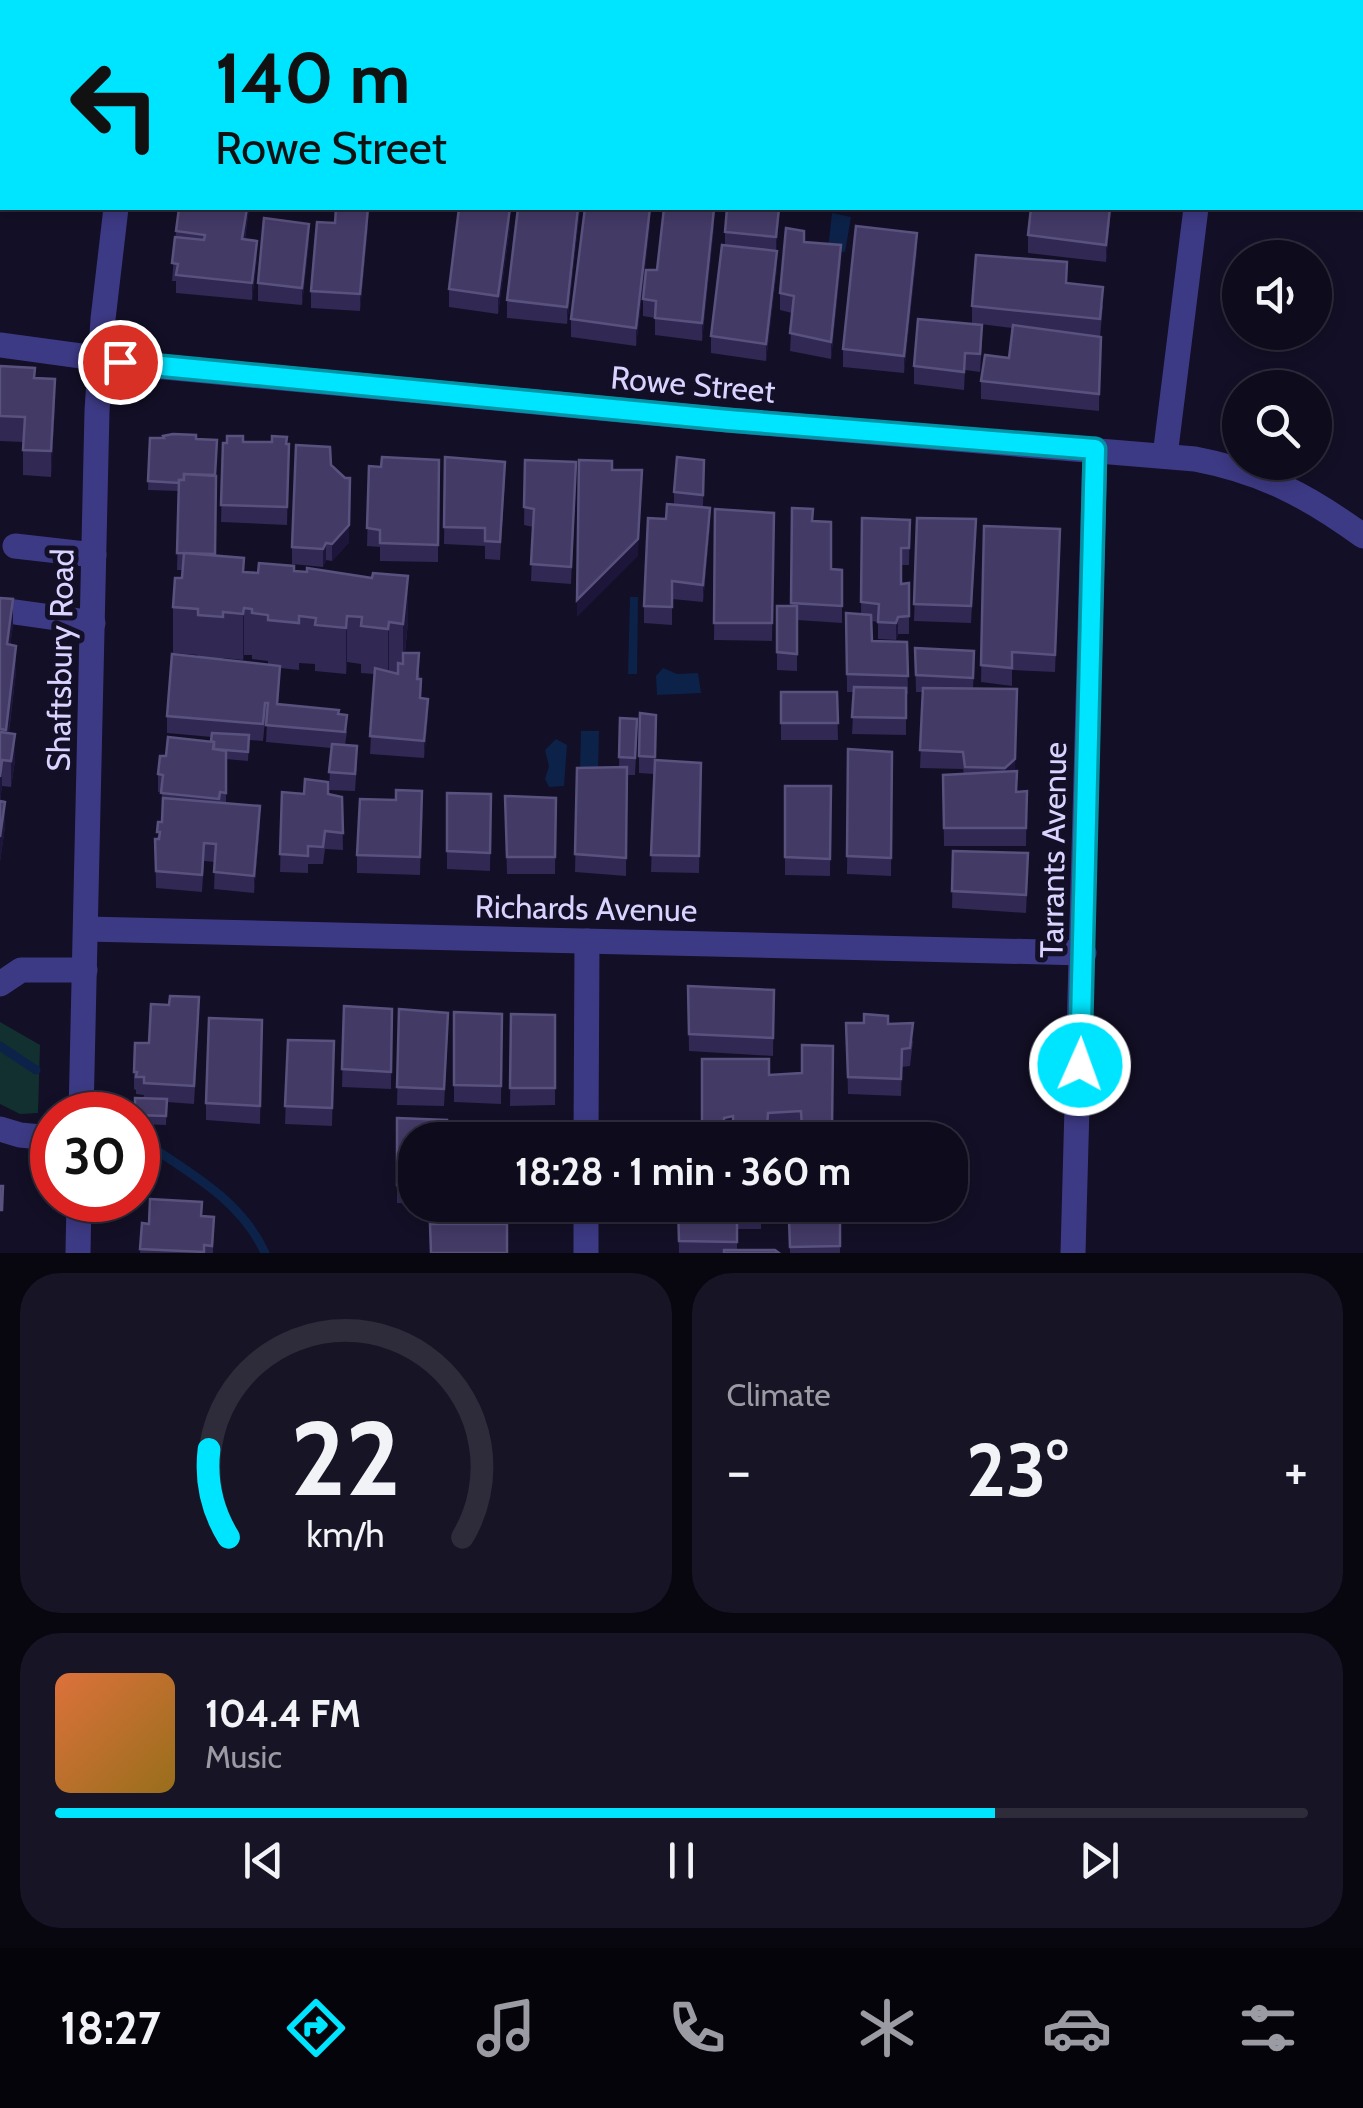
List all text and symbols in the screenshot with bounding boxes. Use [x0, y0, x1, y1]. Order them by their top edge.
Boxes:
text: 140 m [215, 35, 410, 121]
icon: left [50, 40, 180, 170]
text: Rowe Street [215, 121, 447, 175]
map controls [1222, 240, 1332, 480]
button: sound [1222, 240, 1332, 350]
pin [78, 320, 163, 405]
icon: arrive [93, 335, 148, 390]
street label: Rowe Street [609, 357, 777, 411]
button: search [1222, 370, 1332, 480]
street label: Shaftsbury Road [39, 548, 81, 772]
street label: Tarrants Avenue [1032, 742, 1074, 958]
street label: Richards Avenue [474, 887, 698, 929]
position arrow [1028, 1013, 1132, 1117]
speed limit sign: 30 [30, 1092, 160, 1222]
text: 18:28 · 1 min · 360 m [515, 1148, 851, 1195]
text: Climate [727, 1375, 831, 1414]
text: 22 [291, 1395, 401, 1521]
text: 23° [966, 1424, 1068, 1515]
text: − [727, 1437, 751, 1504]
text: + [1284, 1437, 1308, 1504]
text: km/h [307, 1513, 385, 1556]
text: 104.4 FM [205, 1690, 361, 1737]
text: Music [205, 1737, 282, 1776]
icon: previous [236, 1833, 291, 1888]
icon: pause [654, 1833, 709, 1888]
icon: next [1072, 1833, 1127, 1888]
icon: directions [281, 1993, 351, 2063]
icon: music [471, 1993, 541, 2063]
icon: phone [662, 1993, 732, 2063]
icon: climate [852, 1993, 922, 2063]
icon: car [1042, 1993, 1112, 2063]
icon: filters [1233, 1993, 1303, 2063]
text: 18:27 [60, 2001, 161, 2055]

